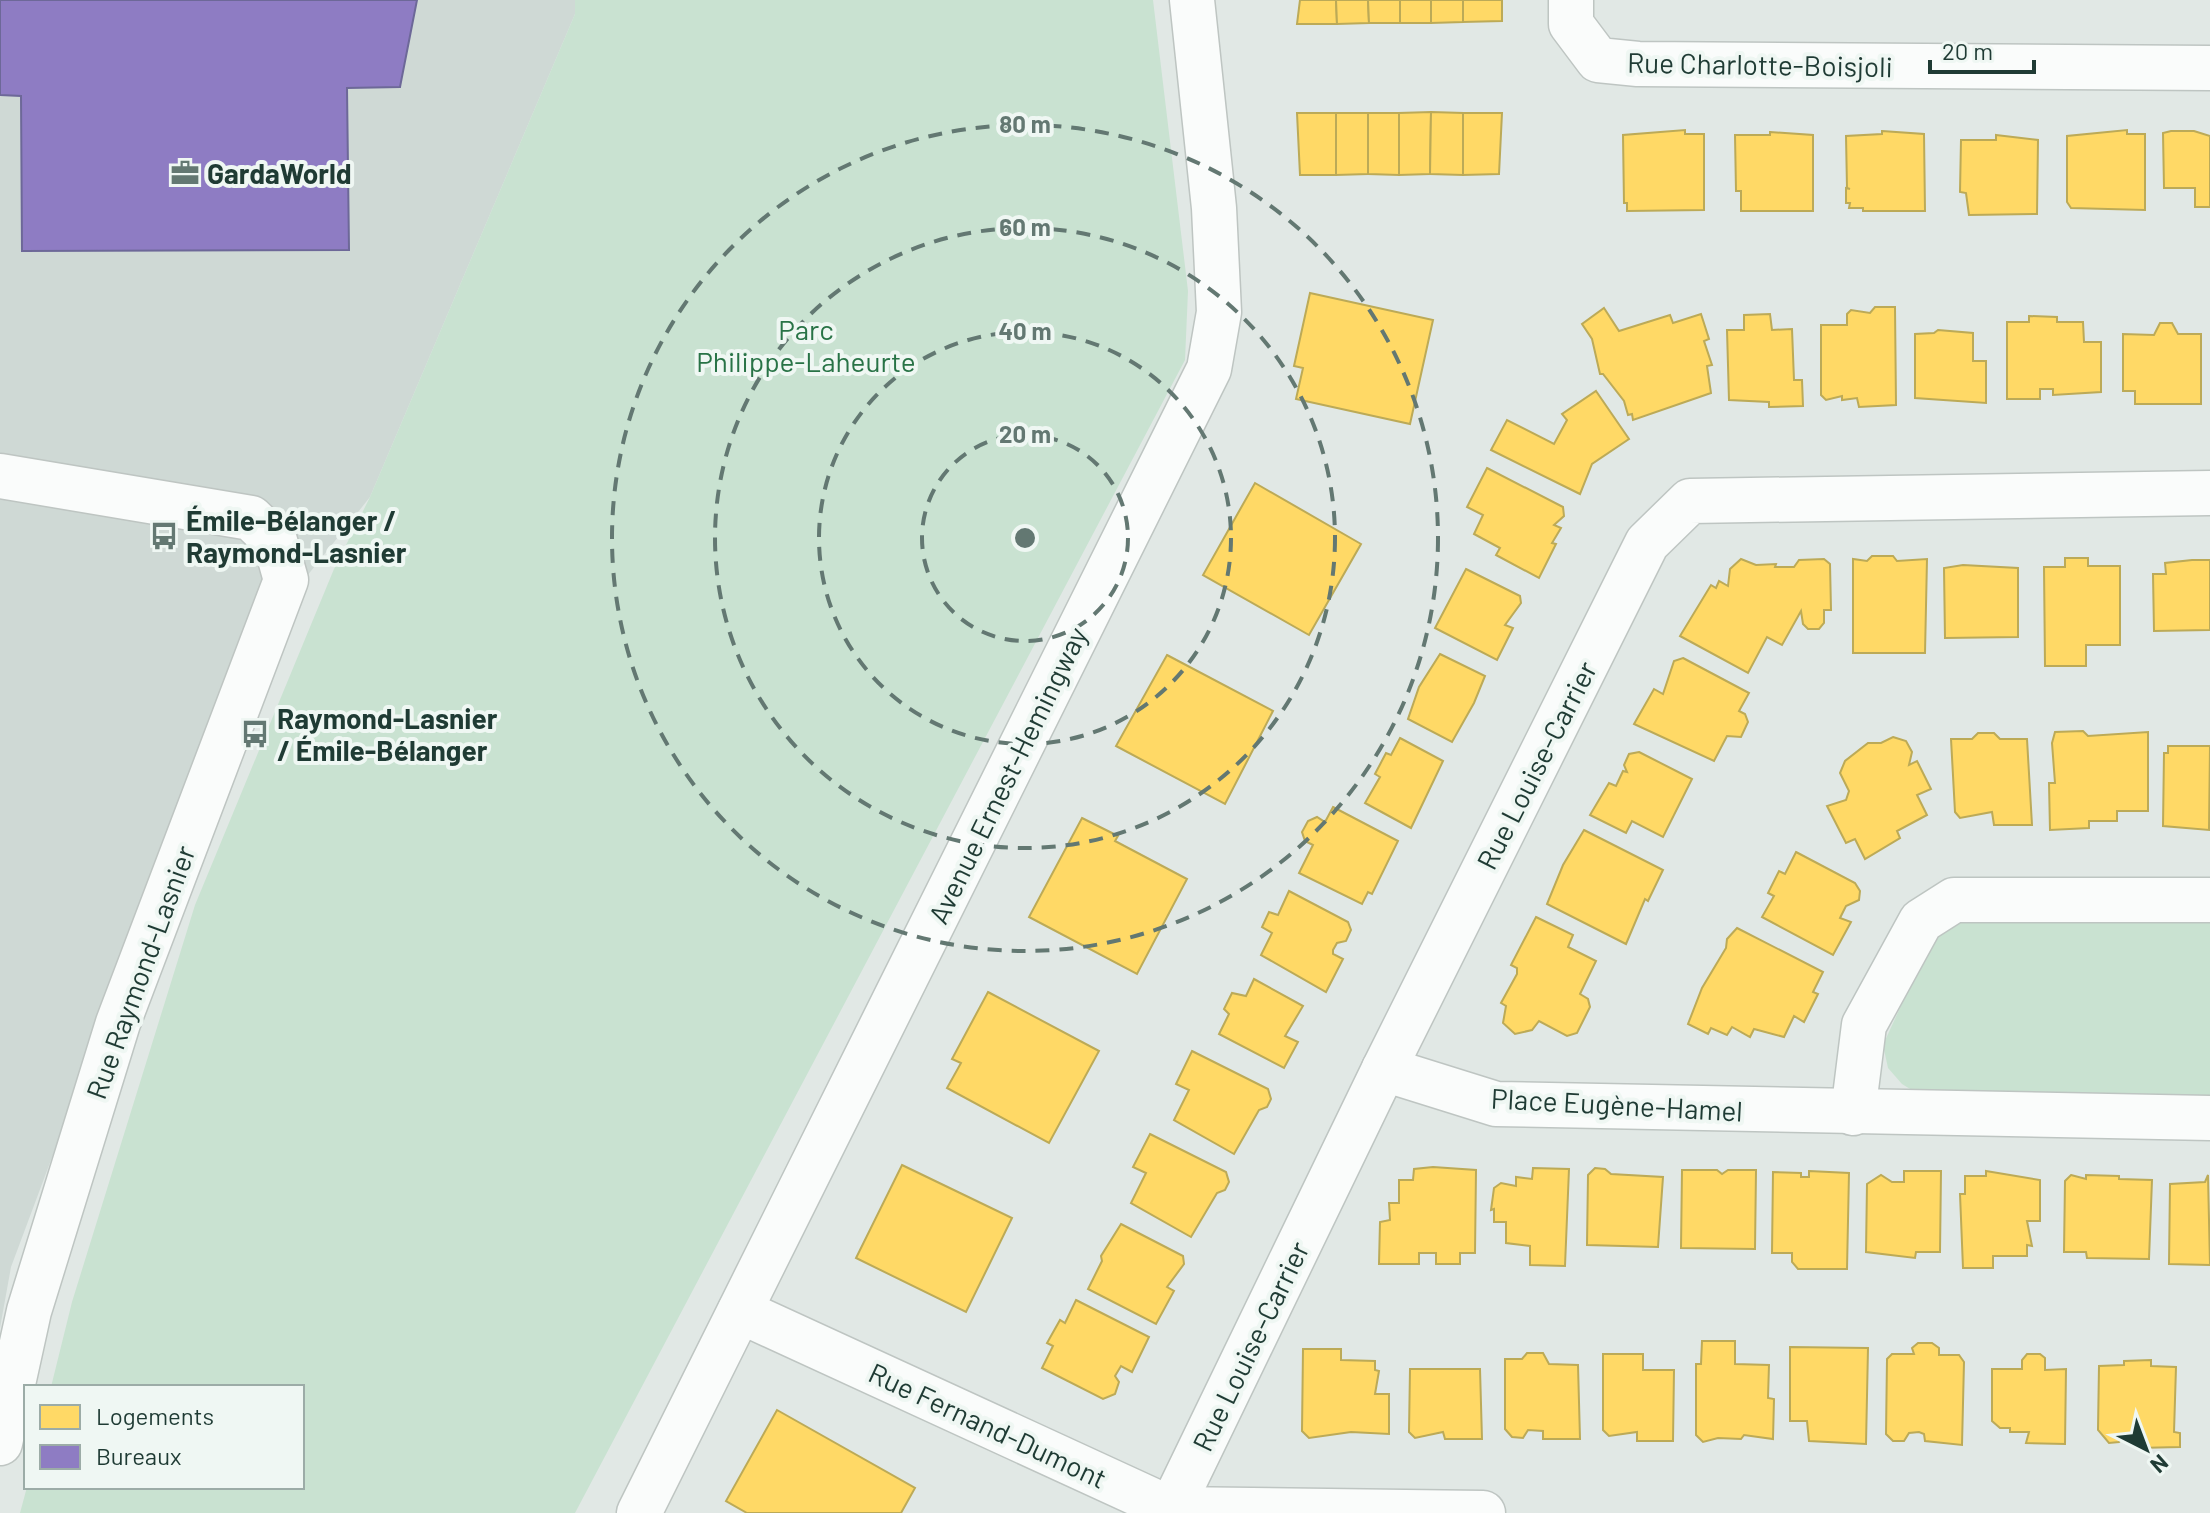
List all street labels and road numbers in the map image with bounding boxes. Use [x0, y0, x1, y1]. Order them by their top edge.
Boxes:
street label: Rue Charlotte-Boisjoli [1627, 45, 1893, 83]
street label: Avenue Ernest-Hemingway [920, 621, 1094, 929]
street label: Rue Louise-Carrier [1469, 655, 1603, 875]
street label: Rue Raymond-Lasnier [78, 841, 202, 1103]
street label: Place Eugène-Hamel [1490, 1080, 1744, 1128]
street label: Rue Louise-Carrier [1184, 1236, 1316, 1456]
street label: Rue Fernand-Dumont [864, 1355, 1112, 1495]

